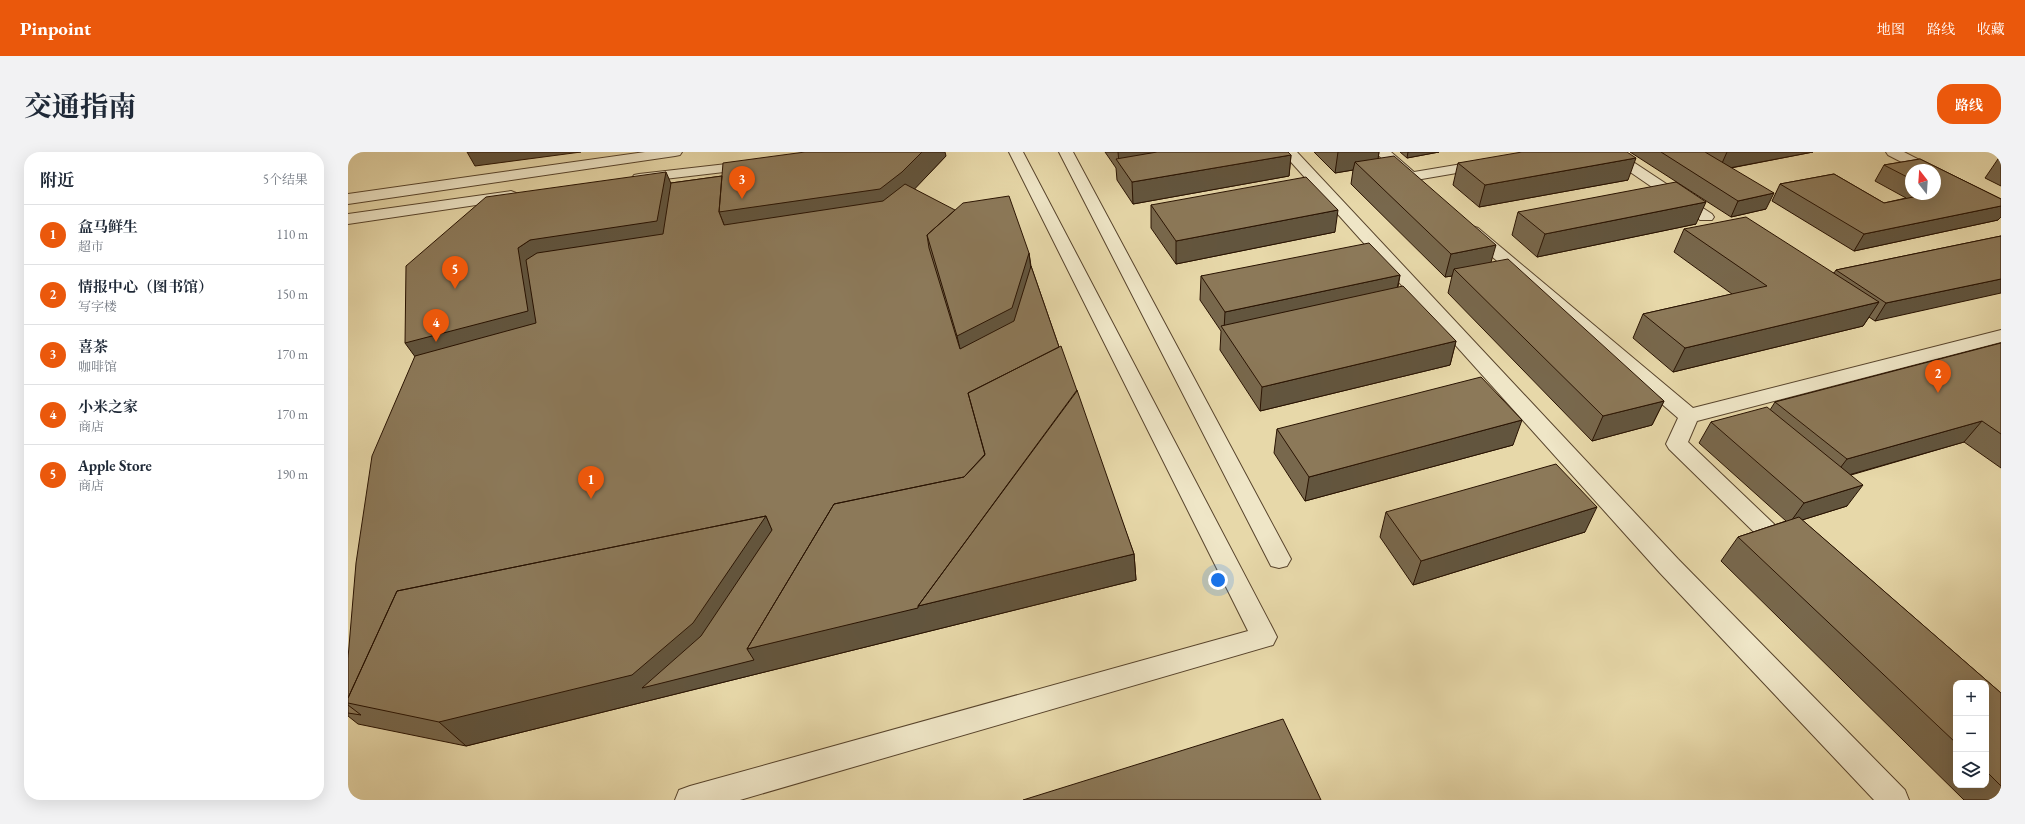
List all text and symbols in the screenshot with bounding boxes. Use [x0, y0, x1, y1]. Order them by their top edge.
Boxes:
text: Pinpoint [20, 16, 91, 41]
text: 地图 [1877, 20, 1905, 38]
text: 路线 [1927, 20, 1955, 38]
text: 收藏 [1977, 20, 2005, 38]
button: 路线 [1937, 84, 2001, 124]
text: 交通指南 [24, 88, 136, 124]
north arrow [1905, 164, 1941, 200]
pin: 3 [729, 166, 755, 199]
text: 附近 [40, 169, 74, 191]
text: 5个结果 [263, 171, 308, 188]
text: 盒马鲜生 [78, 217, 138, 236]
text: 1 [50, 226, 56, 243]
text: 110 m [277, 226, 308, 243]
text: 超市 [78, 238, 104, 255]
pin: 5 [442, 256, 468, 289]
text: 情报中心（图书馆） [78, 277, 213, 296]
text: 2 [50, 286, 56, 303]
text: 150 m [277, 286, 308, 303]
text: 写字楼 [78, 298, 117, 315]
pin: 4 [423, 309, 449, 342]
text: 喜茶 [78, 337, 108, 356]
text: 3 [50, 346, 56, 363]
text: 170 m [277, 346, 308, 363]
text: 咖啡馆 [78, 358, 117, 375]
pin: 2 [1925, 360, 1951, 393]
text: 小米之家 [78, 397, 138, 416]
text: 4 [50, 406, 56, 423]
text: 170 m [277, 406, 308, 423]
text: 商店 [78, 418, 104, 435]
text: Apple Store [78, 456, 152, 475]
text: 5 [50, 466, 56, 483]
text: 190 m [277, 466, 308, 483]
pin: 1 [578, 466, 604, 499]
text: 商店 [78, 477, 104, 494]
your location [1208, 570, 1228, 590]
map controls [1953, 680, 1989, 788]
button: + [1953, 680, 1989, 716]
button: − [1953, 716, 1989, 752]
button: layers [1953, 752, 1989, 788]

